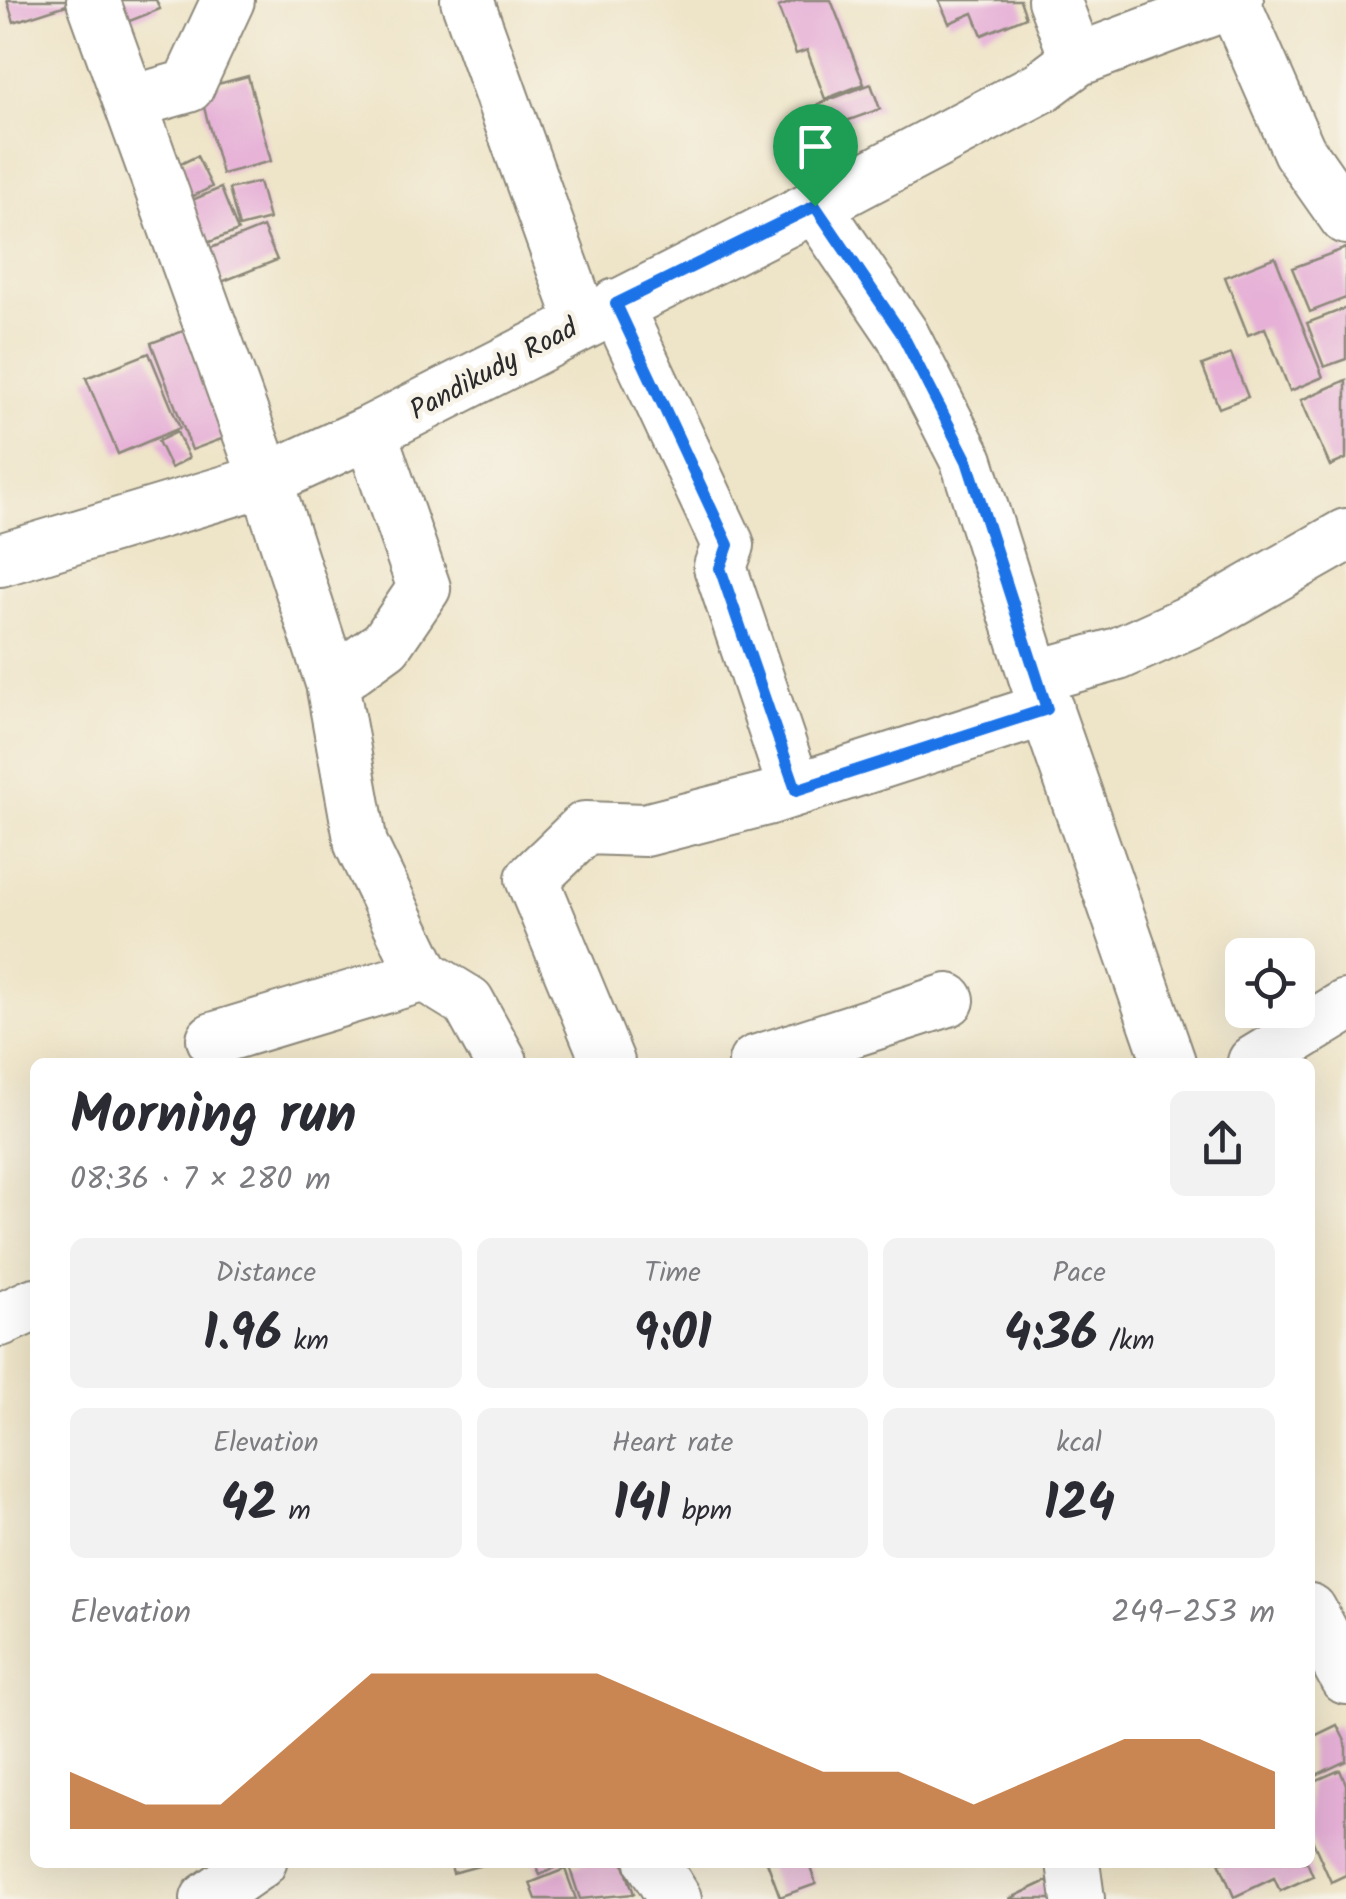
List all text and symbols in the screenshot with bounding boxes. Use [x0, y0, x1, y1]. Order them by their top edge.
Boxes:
pin [773, 104, 858, 207]
icon: arrive [788, 119, 843, 174]
street label: Pandikudy Road [402, 306, 587, 433]
map controls [1225, 938, 1315, 1028]
button: locate [1225, 938, 1315, 1028]
text: Morning run [70, 1074, 357, 1161]
button: share [1170, 1091, 1275, 1196]
text: 08:36 · 7 × 280 m [70, 1155, 331, 1206]
text: Distance [216, 1251, 316, 1296]
text: Time [644, 1251, 701, 1296]
text: Pace [1052, 1251, 1106, 1296]
text: 1.96 [203, 1296, 282, 1376]
text: 9:01 [633, 1296, 712, 1376]
text: 4:36 [1004, 1296, 1098, 1376]
text: km [282, 1319, 329, 1364]
text: /km [1098, 1319, 1154, 1364]
text: Elevation [213, 1421, 319, 1466]
text: Heart rate [612, 1421, 733, 1466]
text: kcal [1056, 1421, 1102, 1466]
text: 42 [221, 1466, 277, 1546]
text: 141 [613, 1466, 670, 1546]
text: 124 [1043, 1466, 1115, 1546]
text: m [277, 1489, 311, 1534]
text: bpm [670, 1489, 732, 1534]
text: Elevation [70, 1588, 191, 1639]
text: 249–253 m [1111, 1588, 1275, 1639]

